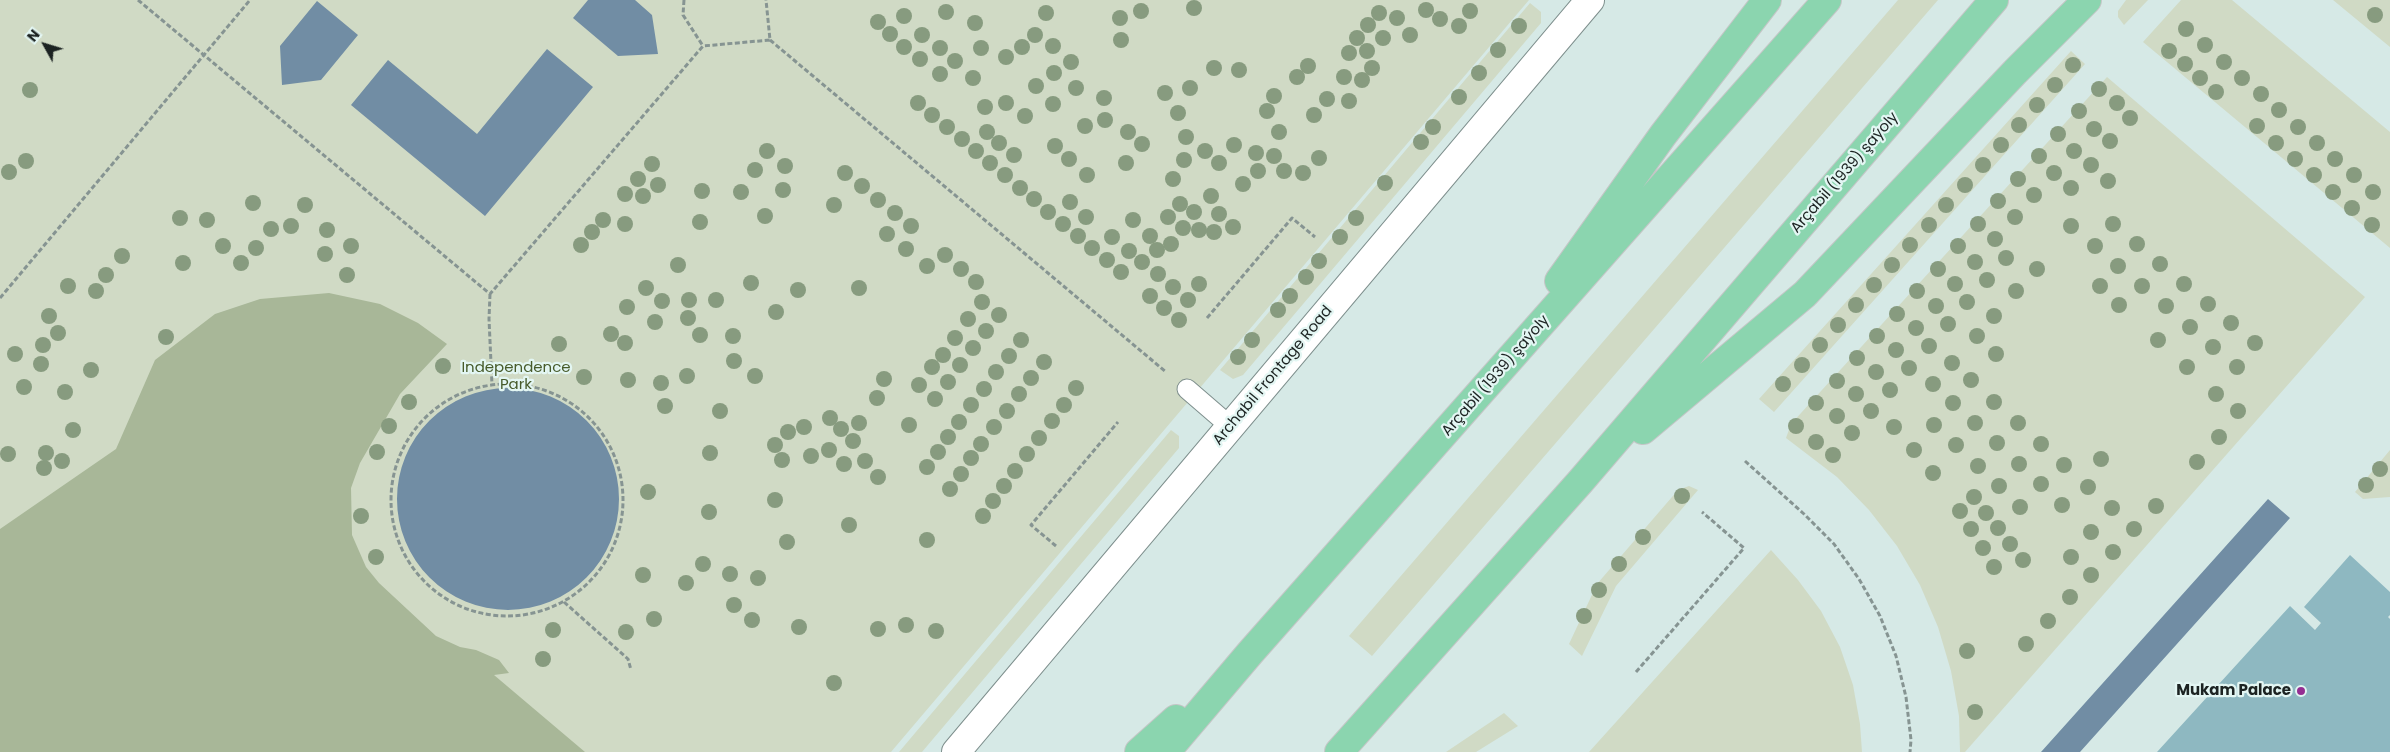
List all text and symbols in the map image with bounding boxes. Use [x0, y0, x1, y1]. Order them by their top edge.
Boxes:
north arrow [20, 20, 70, 70]
text: N [22, 25, 44, 46]
street label: Arçabil (1939) şaýoly [1787, 109, 1903, 237]
street label: Archabil Frontage Road [1209, 303, 1337, 449]
street label: Arçabil (1939) şaýoly [1438, 312, 1554, 440]
park label: Independence Park [461, 359, 571, 394]
place label: Mukam Palace [2176, 682, 2291, 700]
marker: Mukam Palace [2295, 685, 2307, 697]

